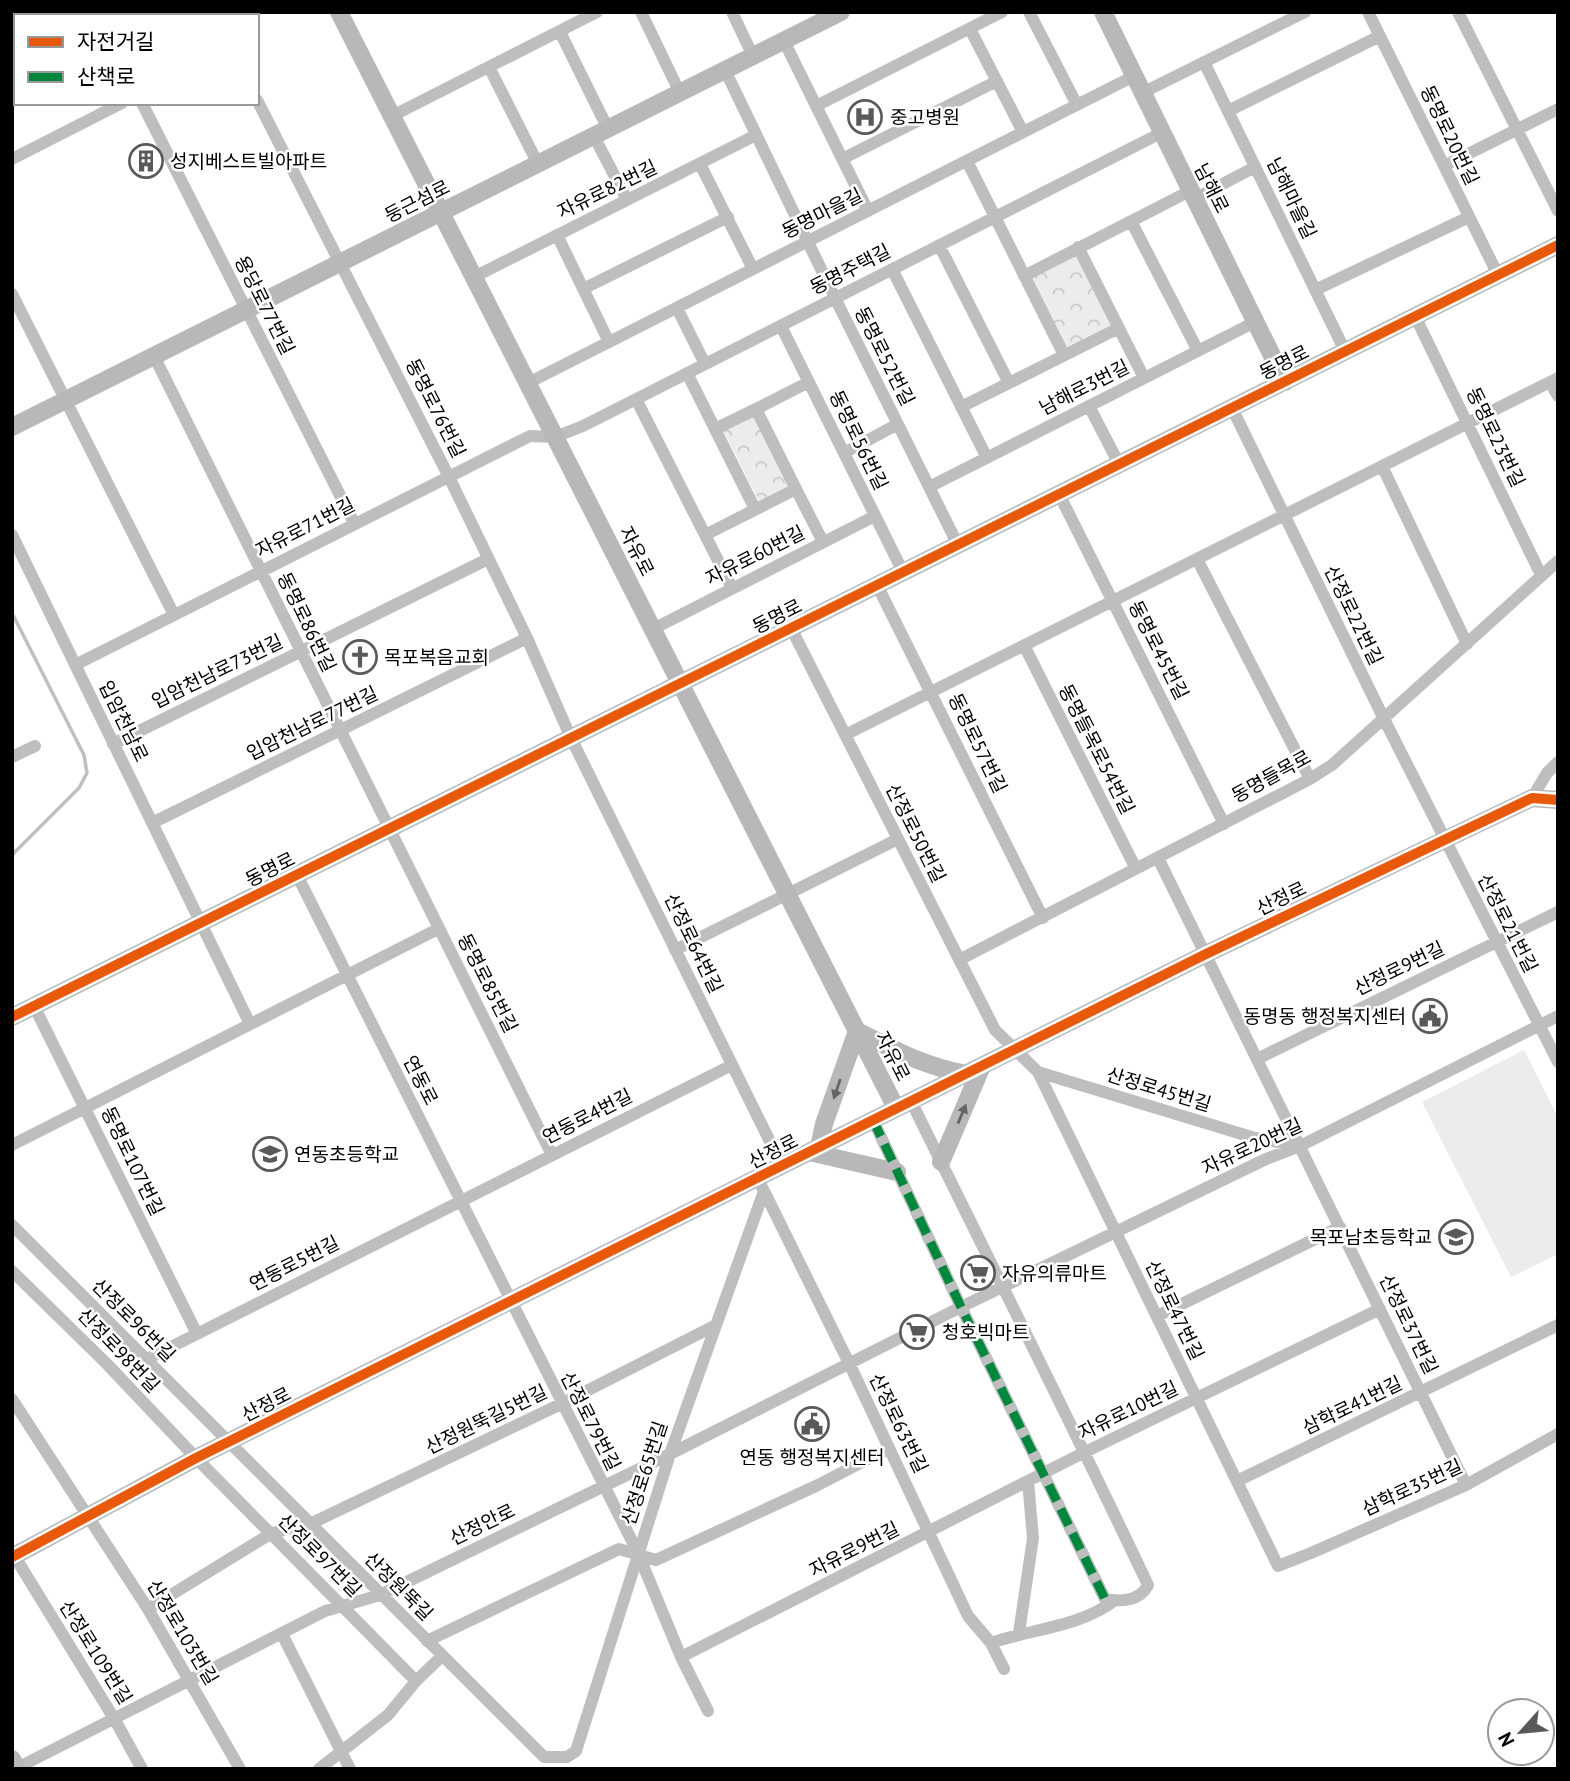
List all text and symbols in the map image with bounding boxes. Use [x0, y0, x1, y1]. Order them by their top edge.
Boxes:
legend [14, 14, 259, 105]
text: 자전거길 [77, 28, 154, 55]
text: 산책로 [77, 63, 135, 90]
street label: 동명로20번길 [1416, 81, 1484, 189]
hospital icon: 중고병원 [846, 98, 884, 136]
place label: 중고병원 [890, 105, 960, 129]
building icon: 성지베스트빌아파트 [127, 142, 165, 180]
place label: 성지베스트빌아파트 [170, 149, 327, 173]
street label: 남해마을길 [1262, 153, 1322, 243]
street label: 자유로82번길 [553, 155, 661, 223]
street label: 남해로 [1189, 159, 1235, 217]
street label: 둥근섬로 [380, 174, 454, 228]
street label: 동명마을길 [778, 182, 866, 244]
street label: 동명주택길 [806, 238, 894, 300]
street label: 용당로77번길 [230, 251, 300, 359]
street label: 동명로52번길 [850, 302, 920, 410]
street label: 동명로 [1255, 339, 1313, 385]
street label: 동명로76번길 [401, 354, 471, 462]
street label: 남해로3번길 [1035, 354, 1133, 420]
street label: 동명로23번길 [1462, 383, 1530, 491]
street label: 동명로56번길 [825, 386, 893, 494]
street label: 자유로71번길 [251, 492, 359, 562]
street label: 자유로60번길 [701, 520, 809, 590]
street label: 자유로 [614, 522, 660, 580]
street label: 산정로22번길 [1320, 561, 1388, 669]
street label: 동명로86번길 [273, 568, 341, 676]
street label: 동명로 [748, 593, 806, 639]
street label: 동명로45번길 [1124, 596, 1194, 704]
street label: 입암천남로73번길 [147, 629, 287, 713]
church icon: 목포복음교회 [341, 638, 379, 676]
place label: 목포복음교회 [384, 645, 489, 669]
street label: 입암천남로 [94, 676, 154, 766]
street label: 동명들목로54번길 [1054, 680, 1140, 818]
street label: 입암천남로77번길 [242, 681, 382, 765]
street label: 동명로57번길 [944, 689, 1012, 797]
street label: 동명들목로 [1227, 744, 1315, 808]
street label: 산정로50번길 [881, 779, 951, 887]
street label: 동명로 [241, 846, 299, 892]
street label: 산정로21번길 [1473, 869, 1543, 977]
street label: 산정로 [1252, 876, 1310, 920]
street label: 산정로64번길 [660, 889, 728, 997]
street label: 동명로85번길 [453, 929, 523, 1037]
street label: 산정로9번길 [1350, 936, 1448, 1000]
public building icon: 동명동 행정복지센터 [1411, 997, 1449, 1035]
place label: 동명동 행정복지센터 [1244, 1004, 1406, 1028]
street label: 자유로 [870, 1027, 916, 1085]
street label: 연동로 [398, 1051, 444, 1109]
street label: 산정로45번길 [1104, 1062, 1214, 1116]
one-way arrow [831, 1078, 842, 1099]
street label: 연동로4번길 [538, 1083, 636, 1149]
street label: 동명로107번길 [96, 1103, 170, 1219]
one-way arrow [956, 1103, 967, 1124]
street label: 자유로20번길 [1198, 1112, 1306, 1180]
street label: 산정로 [744, 1128, 802, 1174]
school or university icon: 연동초등학교 [251, 1135, 289, 1173]
place label: 연동초등학교 [294, 1142, 399, 1166]
school or university icon: 목포남초등학교 [1437, 1218, 1475, 1256]
place label: 목포남초등학교 [1310, 1225, 1432, 1249]
street label: 연동로5번길 [245, 1230, 343, 1296]
supermarket icon: 자유의류마트 [959, 1254, 997, 1292]
street label: 산정로47번길 [1141, 1256, 1209, 1364]
place label: 자유의류마트 [1002, 1261, 1107, 1285]
street label: 산정로37번길 [1375, 1270, 1443, 1378]
street label: 산정로96번길 [87, 1273, 181, 1367]
street label: 산정로98번길 [73, 1303, 165, 1397]
supermarket icon: 청호빅마트 [898, 1313, 936, 1351]
place label: 청호빅마트 [942, 1320, 1029, 1344]
street label: 산정로79번길 [556, 1367, 626, 1475]
street label: 산정로63번길 [865, 1369, 933, 1477]
street label: 삼학로41번길 [1298, 1371, 1406, 1439]
street label: 자유로10번길 [1074, 1376, 1182, 1444]
street label: 산정원뚝길5번길 [421, 1379, 551, 1459]
street label: 산정로 [237, 1381, 295, 1427]
public building icon: 연동 행정복지센터 [793, 1405, 831, 1443]
street label: 산정로65번길 [616, 1418, 672, 1528]
place label: 연동 행정복지센터 [740, 1445, 884, 1469]
street label: 삼학로35번길 [1358, 1453, 1466, 1521]
street label: 산정안로 [445, 1498, 519, 1550]
street label: 산정로97번길 [273, 1508, 367, 1602]
street label: 자유로9번길 [805, 1516, 903, 1582]
street label: 산정원뚝길 [360, 1547, 438, 1625]
street label: 산정로103번길 [142, 1575, 224, 1689]
street label: 산정로109번길 [54, 1595, 138, 1709]
north arrow [1486, 1697, 1556, 1767]
text: N [1492, 1729, 1519, 1751]

